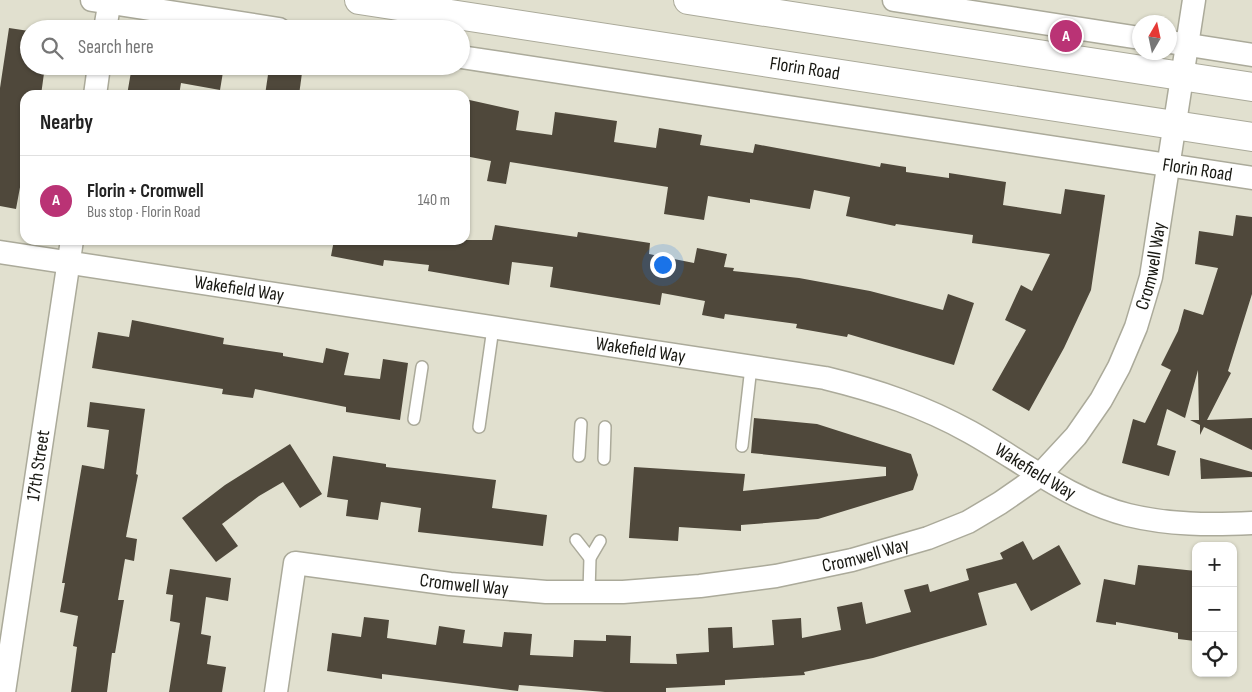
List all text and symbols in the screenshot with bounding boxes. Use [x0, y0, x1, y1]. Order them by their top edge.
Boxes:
north arrow [1132, 15, 1177, 60]
pin: A [1050, 17, 1082, 55]
search box [20, 20, 470, 75]
icon: search [38, 34, 66, 62]
text: Search here [78, 36, 154, 59]
street label: Florin Road [768, 52, 841, 85]
text: Nearby [40, 110, 93, 135]
street label: Florin Road [1161, 153, 1234, 186]
text: Florin + Cromwell [87, 180, 204, 203]
text: A [52, 191, 60, 210]
text: 140 m [418, 191, 450, 210]
text: Bus stop · Florin Road [87, 203, 200, 222]
street label: Cromwell Way [1130, 220, 1171, 313]
your location [650, 252, 676, 278]
street label: Wakefield Way [193, 270, 286, 307]
street label: Wakefield Way [594, 332, 688, 368]
street label: 17th Street [21, 428, 55, 503]
street label: Wakefield Way [990, 438, 1080, 505]
street label: Cromwell Way [820, 532, 912, 577]
map controls [1192, 542, 1237, 677]
button: + [1192, 542, 1237, 587]
street label: Cromwell Way [418, 569, 510, 600]
button: − [1192, 587, 1237, 632]
button: locate [1192, 632, 1237, 677]

